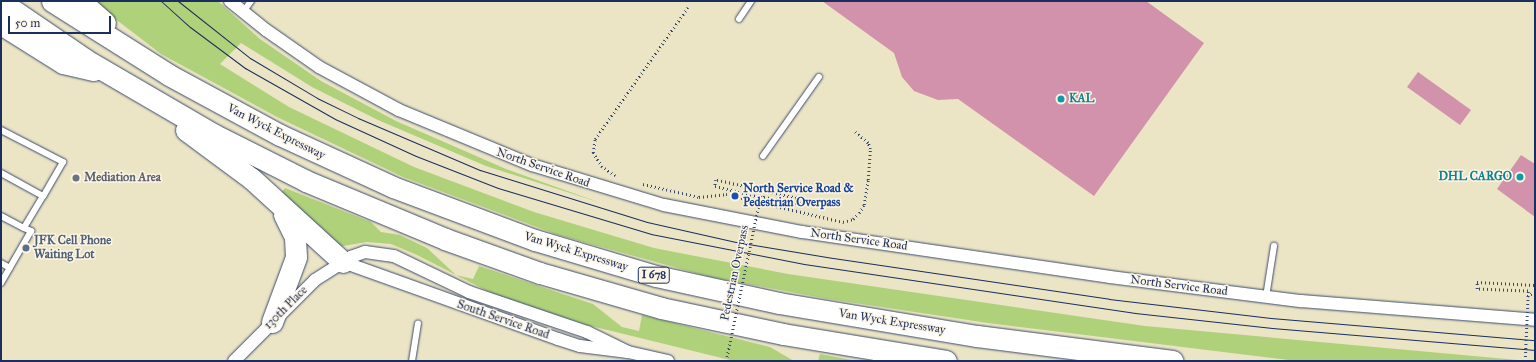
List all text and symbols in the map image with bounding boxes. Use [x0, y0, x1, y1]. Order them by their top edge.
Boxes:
scale bar [10, 8, 113, 34]
text: 50 m [15, 16, 40, 30]
place label: KAL [1069, 92, 1094, 106]
marker: KAL [1056, 94, 1066, 104]
street label: Van Wyck Expressway [225, 101, 327, 163]
street label: North Service Road [494, 145, 592, 191]
place label: DHL CARGO [1438, 170, 1512, 184]
place label: Mediation Area [84, 171, 161, 185]
marker: DHL CARGO [1515, 172, 1525, 182]
marker: Mediation Area [71, 173, 81, 183]
place label: North Service Road & Pedestrian Overpass [743, 182, 854, 210]
marker: North Service Road & Pedestrian Overpass [730, 191, 740, 201]
street label: Pedestrian Overpass [718, 224, 752, 322]
street label: North Service Road [810, 226, 908, 254]
street label: Van Wyck Expressway [522, 229, 630, 275]
place label: JFK Cell Phone Waiting Lot [34, 234, 111, 262]
marker: JFK Cell Phone Waiting Lot [21, 243, 31, 253]
road number: I 678 [637, 266, 671, 284]
street label: North Service Road [1130, 273, 1228, 299]
street label: 130th Place [261, 283, 311, 333]
street label: South Service Road [455, 297, 551, 343]
street label: Van Wyck Expressway [838, 306, 946, 338]

